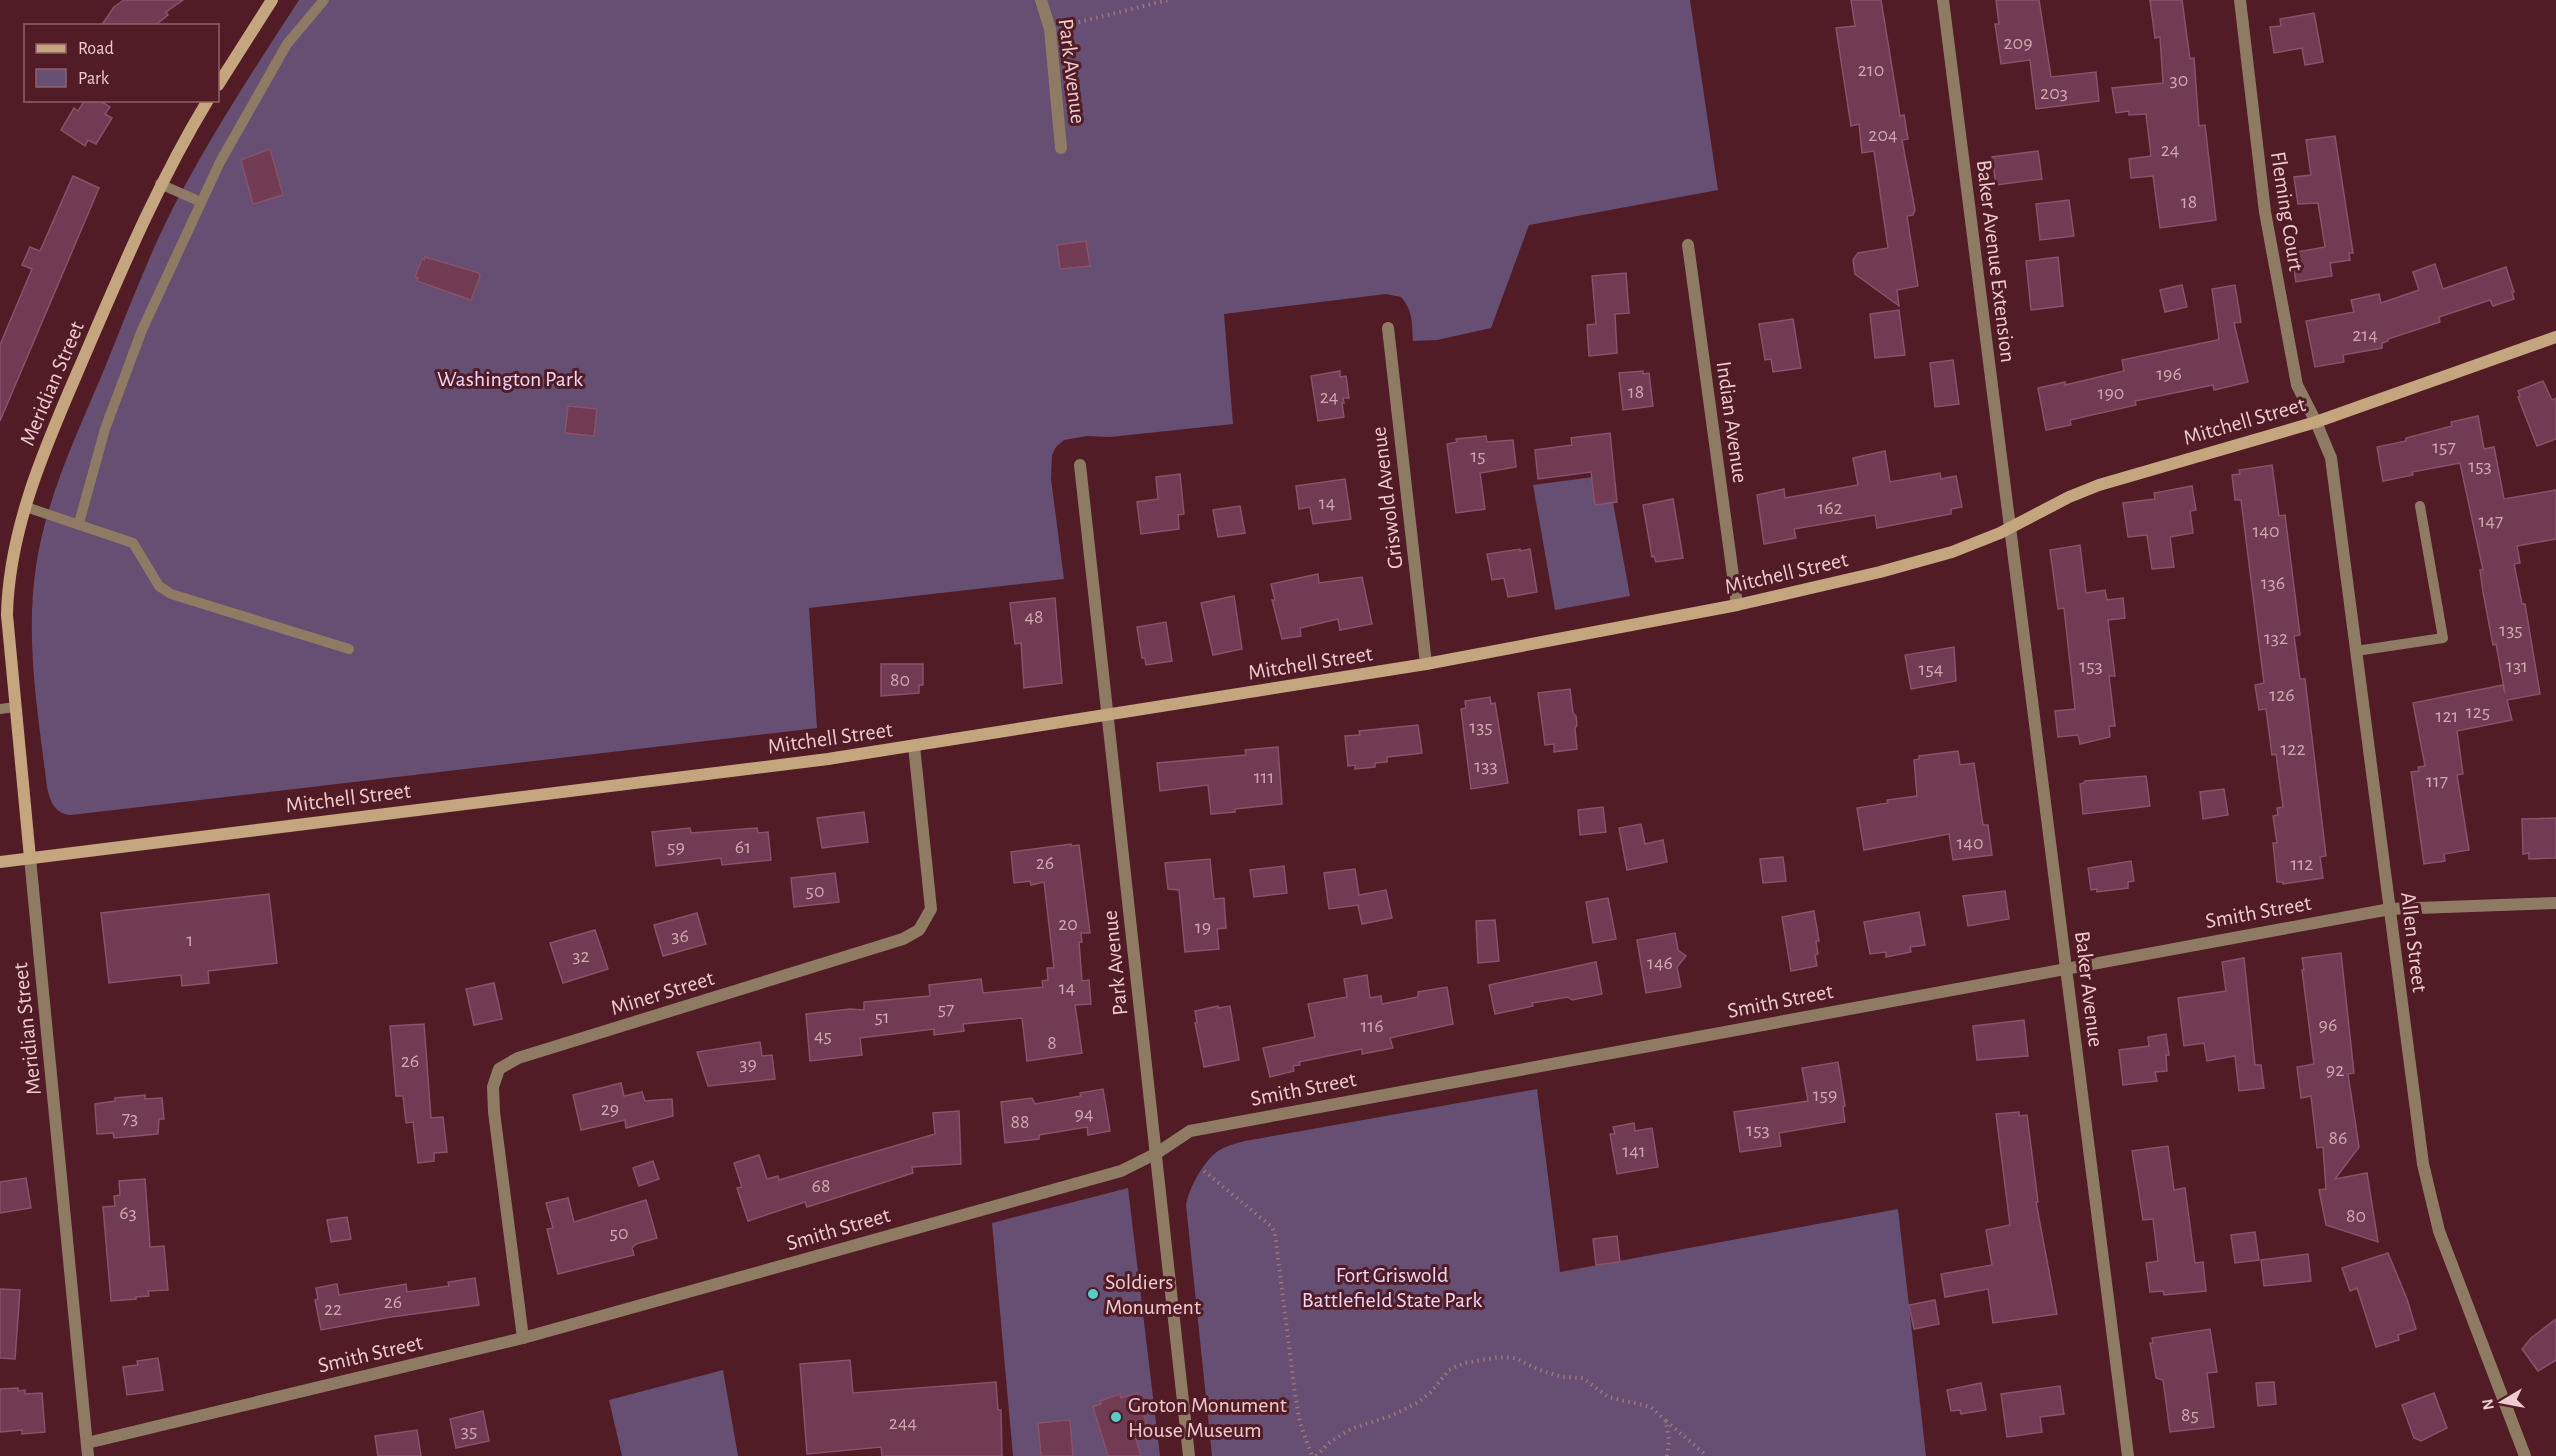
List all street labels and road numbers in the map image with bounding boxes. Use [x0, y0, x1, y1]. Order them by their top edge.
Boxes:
street label: Park Avenue [1055, 17, 1089, 125]
street label: Fleming Court [2267, 150, 2307, 272]
street label: Baker Avenue Extension [1973, 159, 2019, 364]
street label: Meridian Street [16, 318, 88, 449]
street label: Indian Avenue [1713, 360, 1751, 484]
street label: Mitchell Street [2181, 393, 2308, 449]
street label: Griswold Avenue [1367, 425, 1407, 570]
street label: Mitchell Street [1722, 548, 1850, 598]
street label: Mitchell Street [1246, 642, 1374, 684]
street label: Mitchell Street [766, 718, 894, 758]
street label: Mitchell Street [284, 779, 412, 817]
street label: Allen Street [2397, 891, 2431, 993]
street label: Smith Street [2204, 892, 2313, 932]
street label: Park Avenue [1099, 909, 1131, 1017]
street label: Baker Avenue [2071, 930, 2107, 1048]
street label: Meridian Street [9, 962, 45, 1096]
street label: Miner Street [608, 967, 717, 1019]
street label: Smith Street [1726, 980, 1835, 1022]
street label: Smith Street [1249, 1068, 1358, 1110]
street label: Smith Street [784, 1204, 893, 1254]
street label: Smith Street [316, 1331, 425, 1377]

